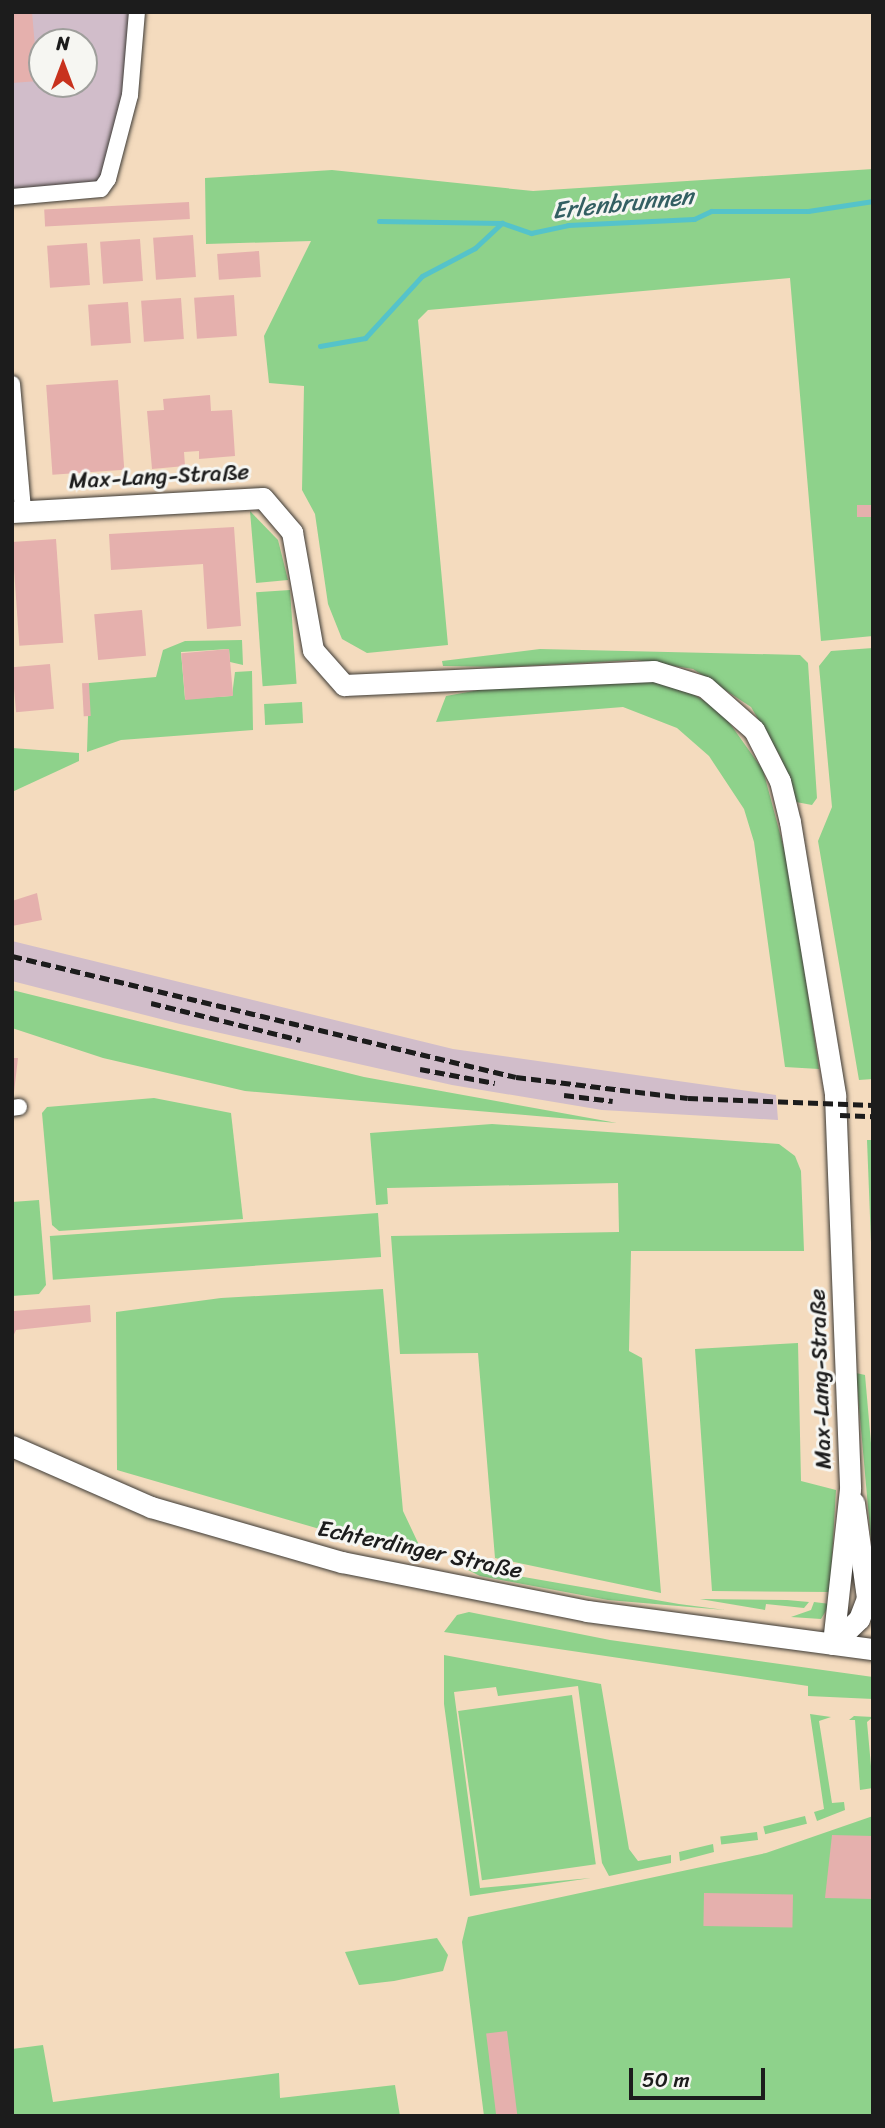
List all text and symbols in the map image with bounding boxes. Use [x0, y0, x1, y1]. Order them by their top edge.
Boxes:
text: N [56, 27, 70, 60]
north arrow [28, 28, 98, 98]
water label: Erlenbrunnen [551, 182, 695, 226]
street label: Max-Lang-Straße [68, 458, 250, 496]
street label: Max-Lang-Straße [804, 1288, 838, 1470]
street label: Echterdinger Straße [315, 1515, 525, 1585]
scale bar [633, 2054, 770, 2098]
text: 50 m [642, 2061, 690, 2099]

